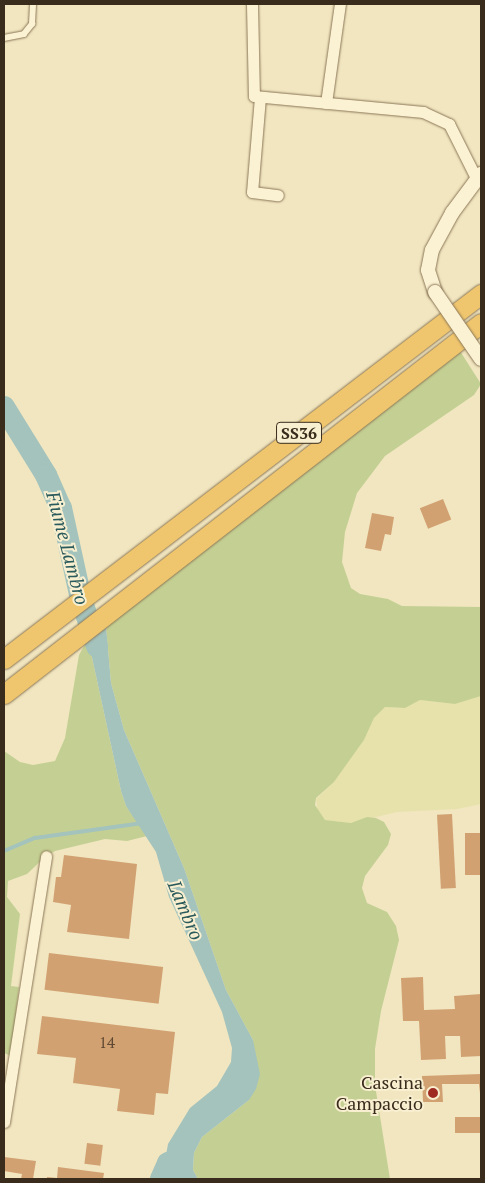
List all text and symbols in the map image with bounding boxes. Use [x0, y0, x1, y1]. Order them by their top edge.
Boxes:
road number: SS36 [275, 419, 323, 446]
water label: Fiume Lambro [42, 489, 94, 607]
water label: Lambro [163, 877, 209, 943]
house number: 14 [99, 1034, 115, 1052]
place label: Cascina Campaccio [336, 1072, 423, 1114]
marker: Cascina Campaccio [427, 1087, 439, 1099]

